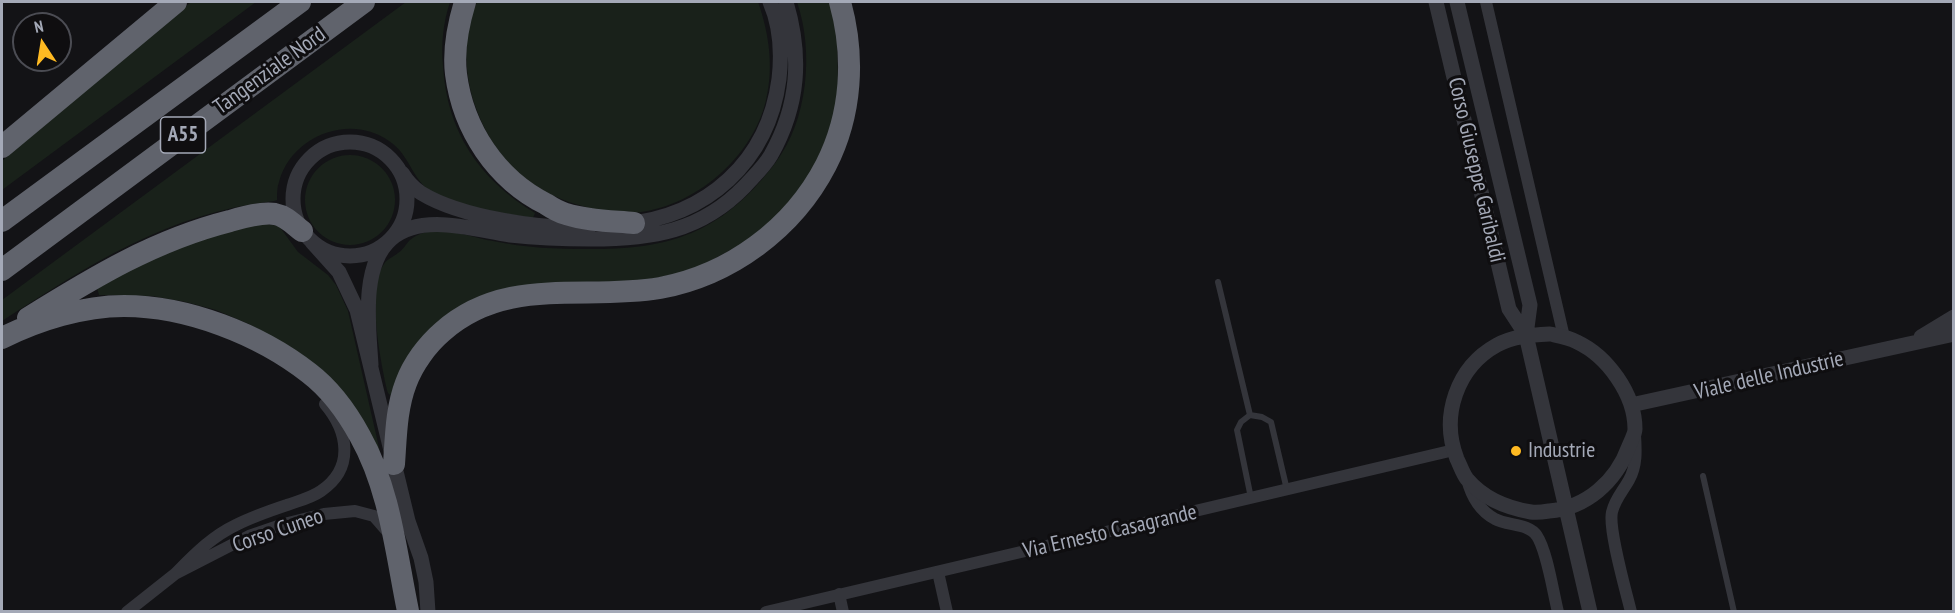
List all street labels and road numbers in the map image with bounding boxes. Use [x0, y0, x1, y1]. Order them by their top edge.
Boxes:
street label: Tangenziale Nord [209, 22, 331, 120]
street label: Corso Giuseppe Garibaldi [1442, 75, 1510, 265]
road number: A55 [160, 117, 206, 153]
street label: Viale delle Industrie [1692, 346, 1846, 406]
street label: Via Ernesto Casagrande [1021, 499, 1199, 565]
street label: Corso Cuneo [229, 503, 327, 559]

